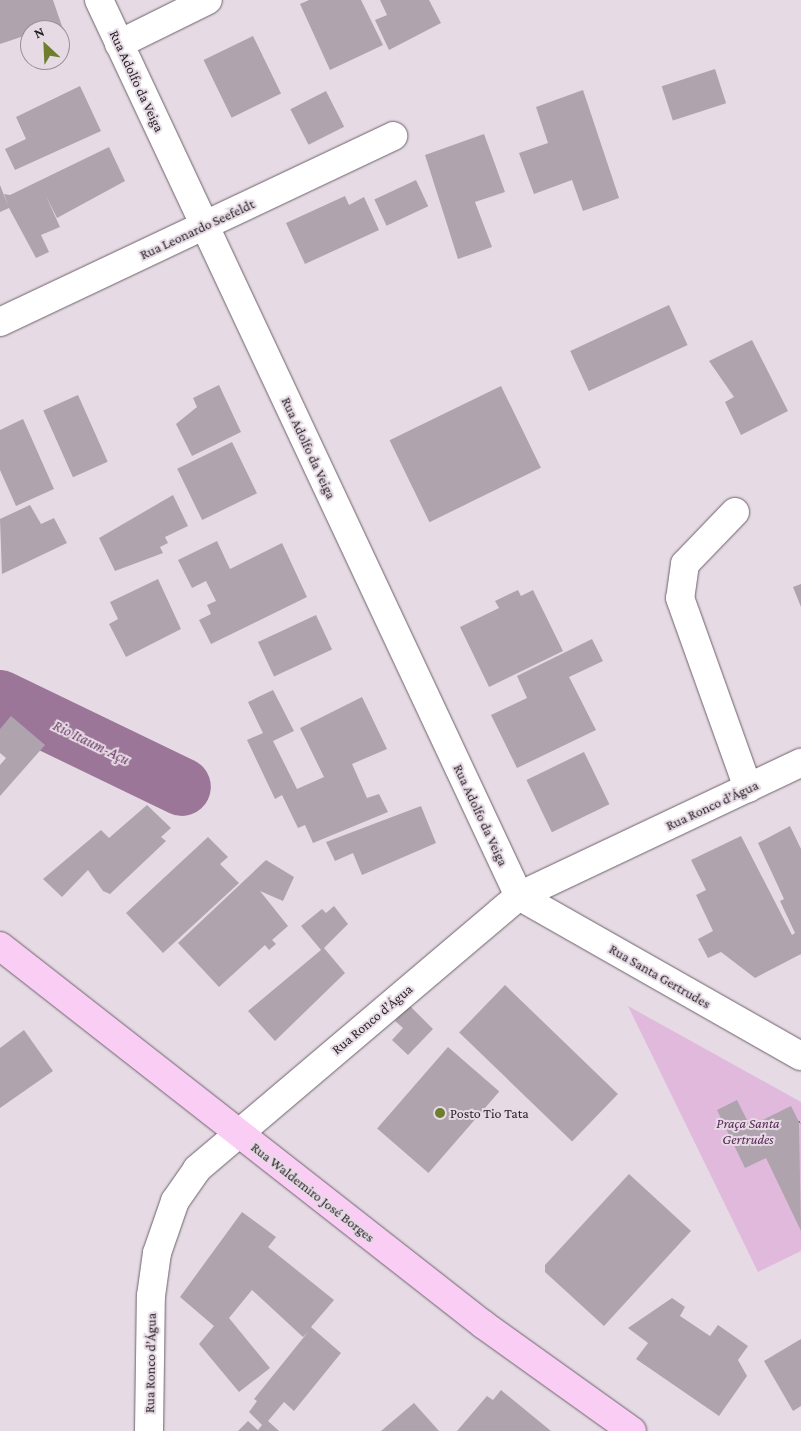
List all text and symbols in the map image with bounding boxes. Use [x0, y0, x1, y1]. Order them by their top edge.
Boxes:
north arrow [20, 20, 70, 70]
text: N [31, 23, 47, 42]
street label: Rua Adolfo da Veiga [106, 27, 168, 135]
street label: Rua Leonardo Seefeldt [137, 195, 257, 263]
street label: Rua Adolfo da Veiga [278, 394, 340, 502]
water label: Rio Itaum-Açu [50, 717, 132, 769]
street label: Rua Adolfo da Veiga [450, 761, 512, 869]
street label: Rua Ronco d’Água [663, 776, 761, 834]
street label: Rua Santa Gertrudes [606, 940, 714, 1012]
street label: Rua Ronco d’Água [328, 980, 416, 1058]
place label: Posto Tio Tata [450, 1105, 529, 1121]
marker: Posto Tio Tata [434, 1107, 446, 1119]
park label: Praça Santa Gertrudes [716, 1115, 780, 1148]
street label: Rua Waldemiro José Borges [248, 1139, 378, 1245]
street label: Rua Ronco d’Água [141, 1313, 159, 1413]

